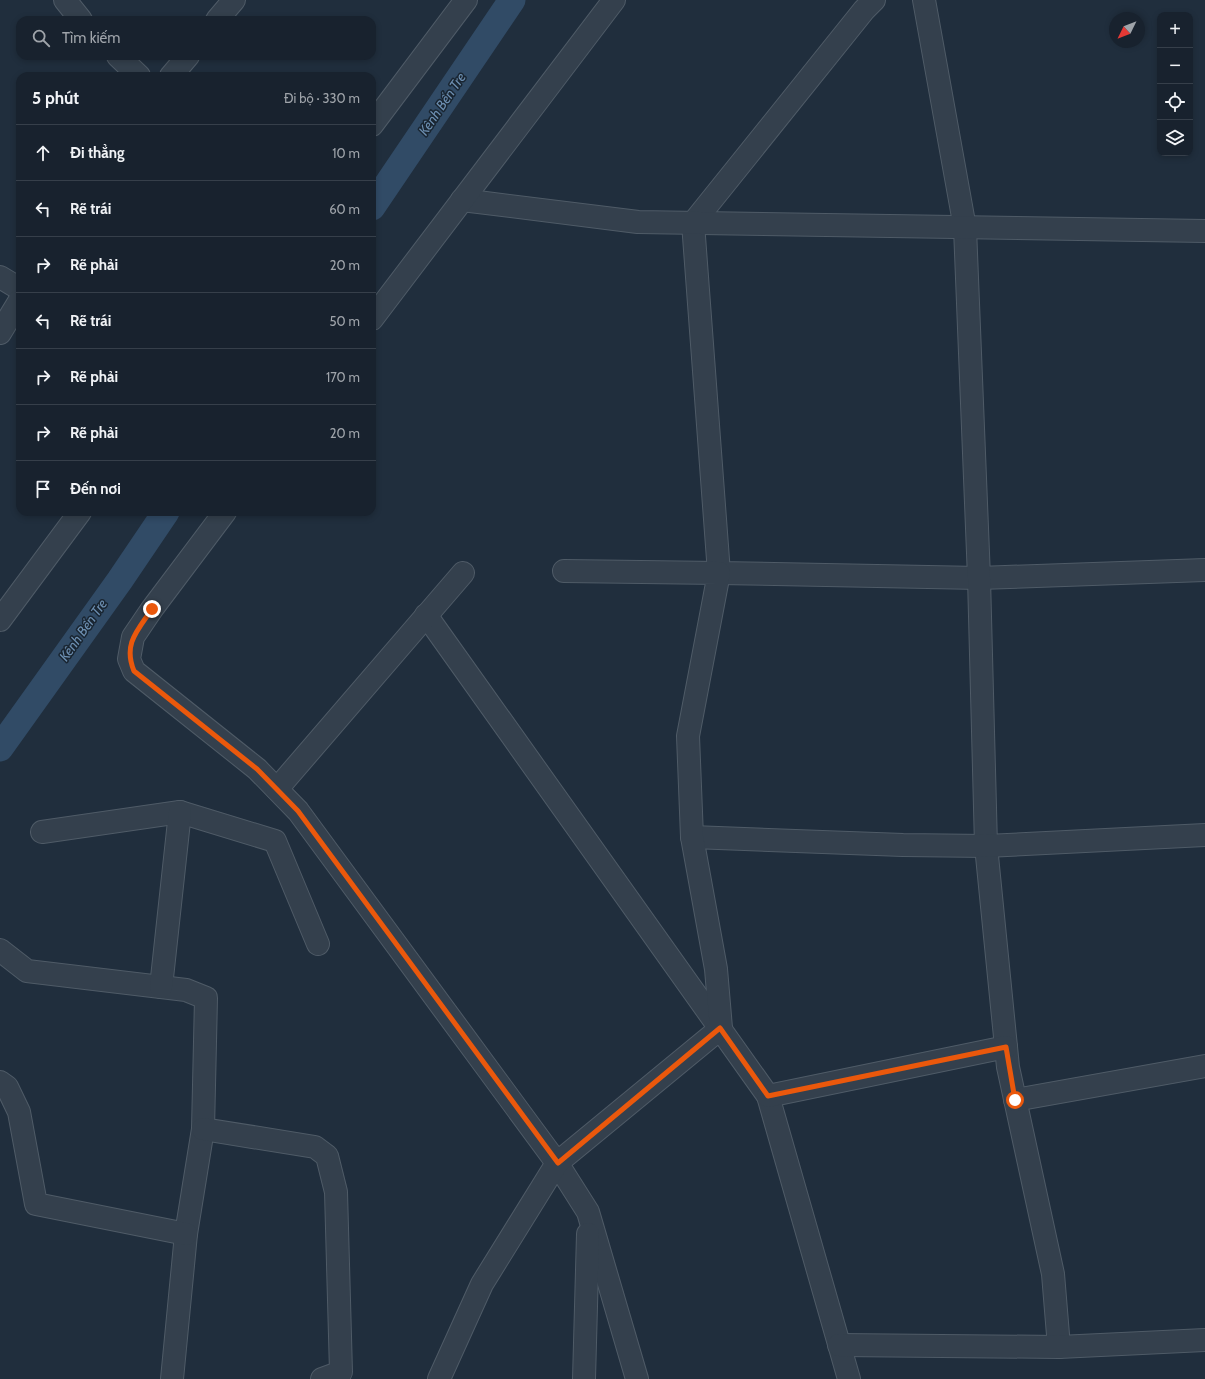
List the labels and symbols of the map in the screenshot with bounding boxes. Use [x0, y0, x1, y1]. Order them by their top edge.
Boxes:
north arrow [1109, 12, 1145, 48]
water label: Kênh Bến Tre [414, 69, 470, 139]
water label: Kênh Bến Tre [55, 595, 111, 665]
route end [143, 600, 161, 618]
route start [1006, 1091, 1024, 1109]

